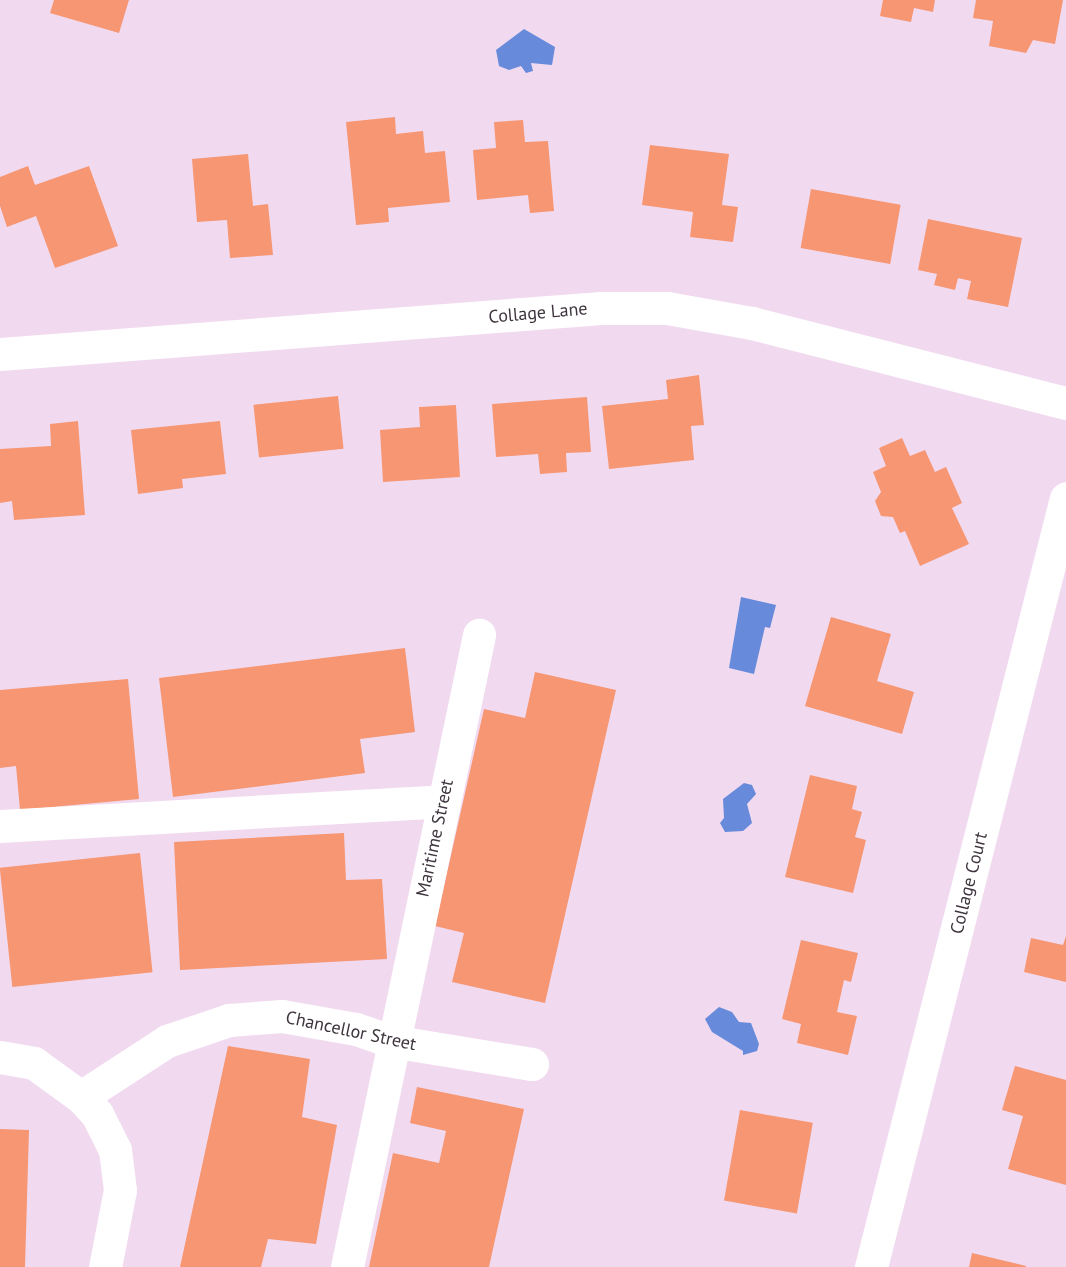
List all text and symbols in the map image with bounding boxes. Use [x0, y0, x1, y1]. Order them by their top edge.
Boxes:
street label: Collage Lane [488, 298, 588, 328]
street label: Maritime Street [412, 777, 458, 899]
street label: Collage Court [946, 830, 992, 936]
street label: Chancellor Street [284, 1007, 418, 1055]

